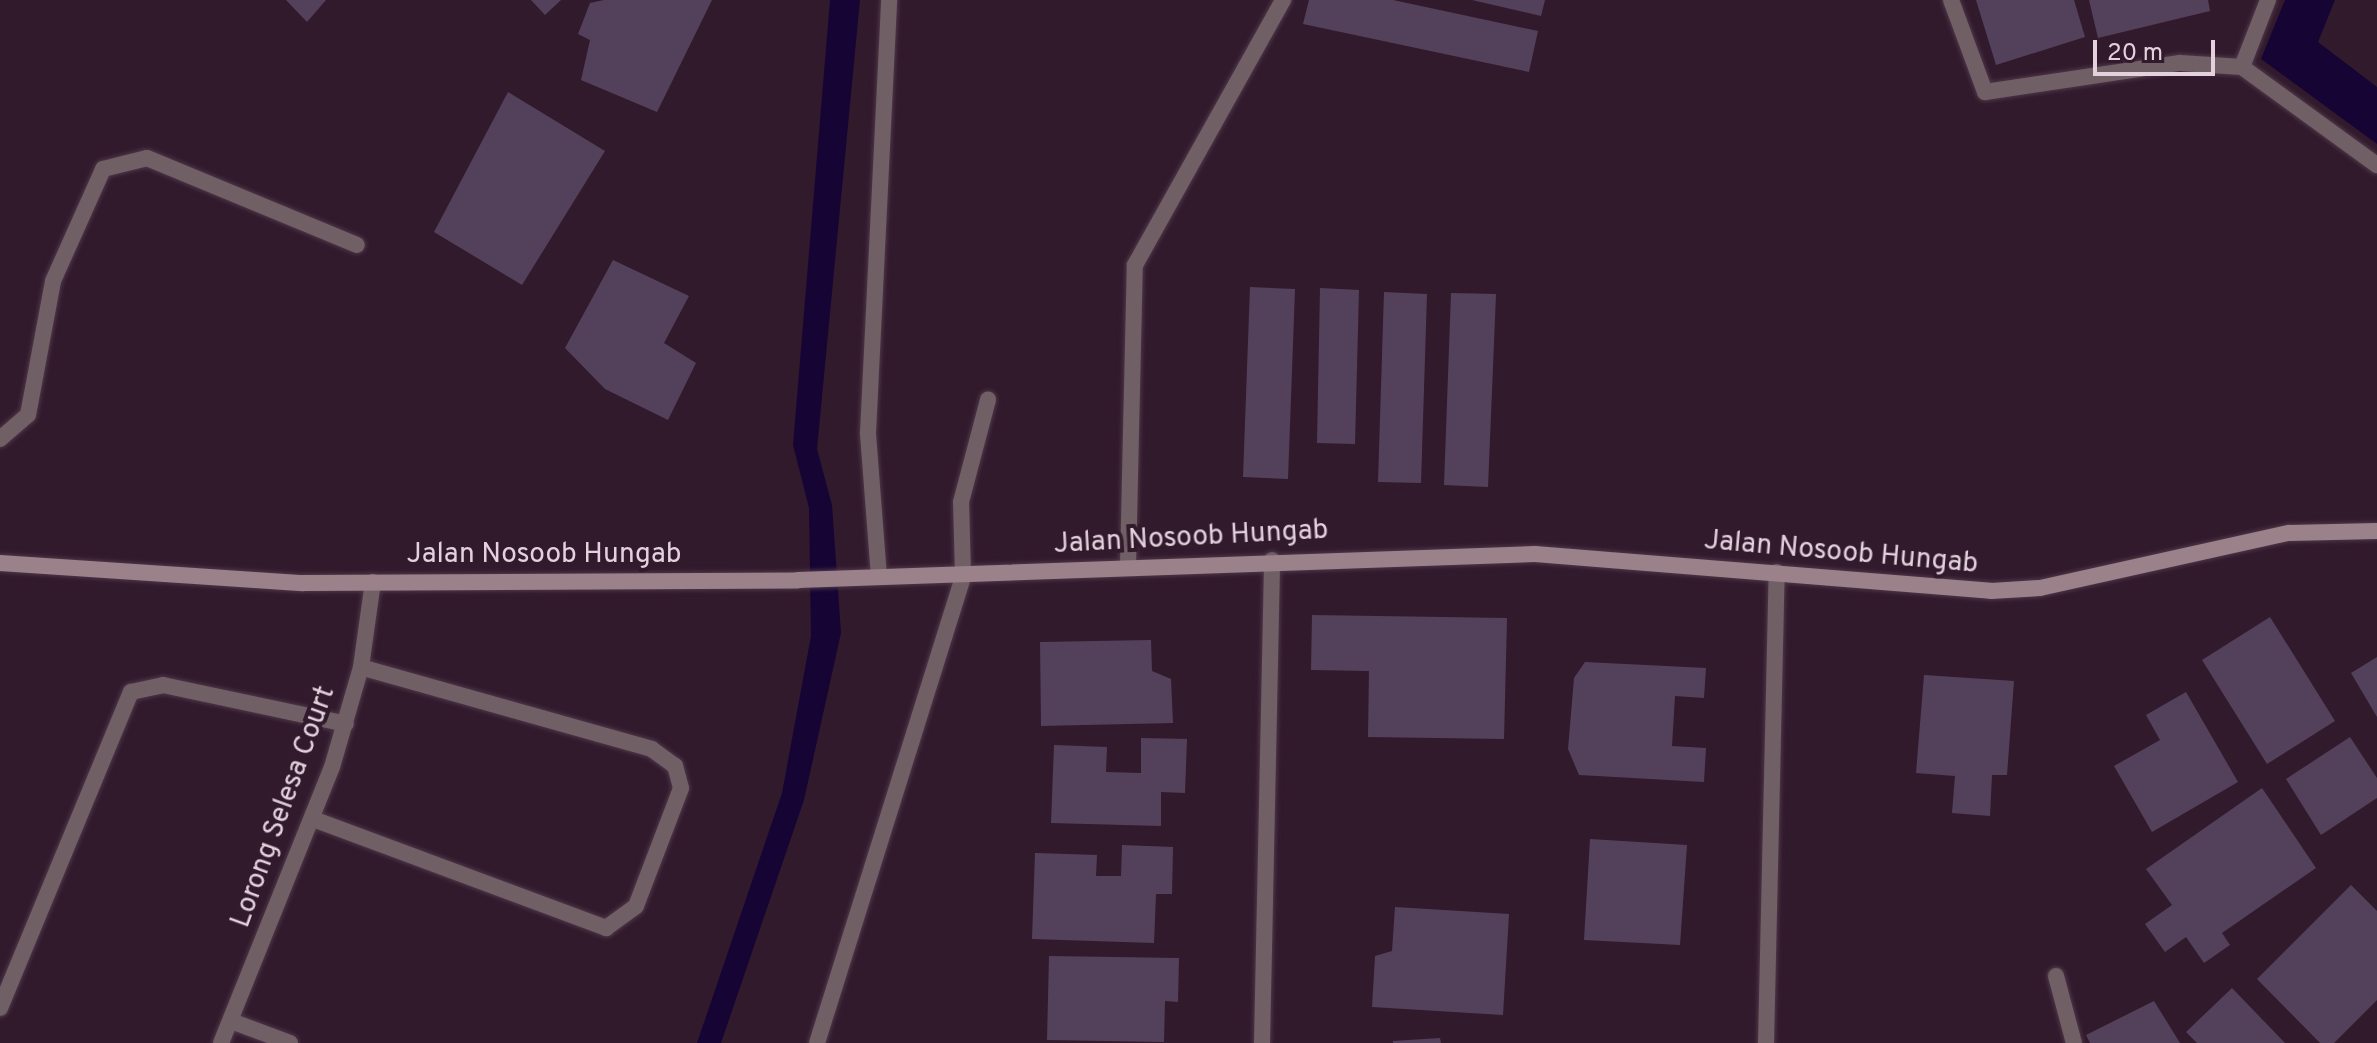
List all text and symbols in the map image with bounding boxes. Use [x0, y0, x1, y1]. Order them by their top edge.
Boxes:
scale bar [2097, 24, 2219, 74]
text: 20 m [2107, 39, 2163, 69]
street label: Jalan Nosoob Hungab [1053, 514, 1329, 562]
street label: Jalan Nosoob Hungab [1703, 524, 1979, 582]
street label: Jalan Nosoob Hungab [406, 538, 682, 572]
street label: Lorong Selesa Court [225, 682, 343, 932]

